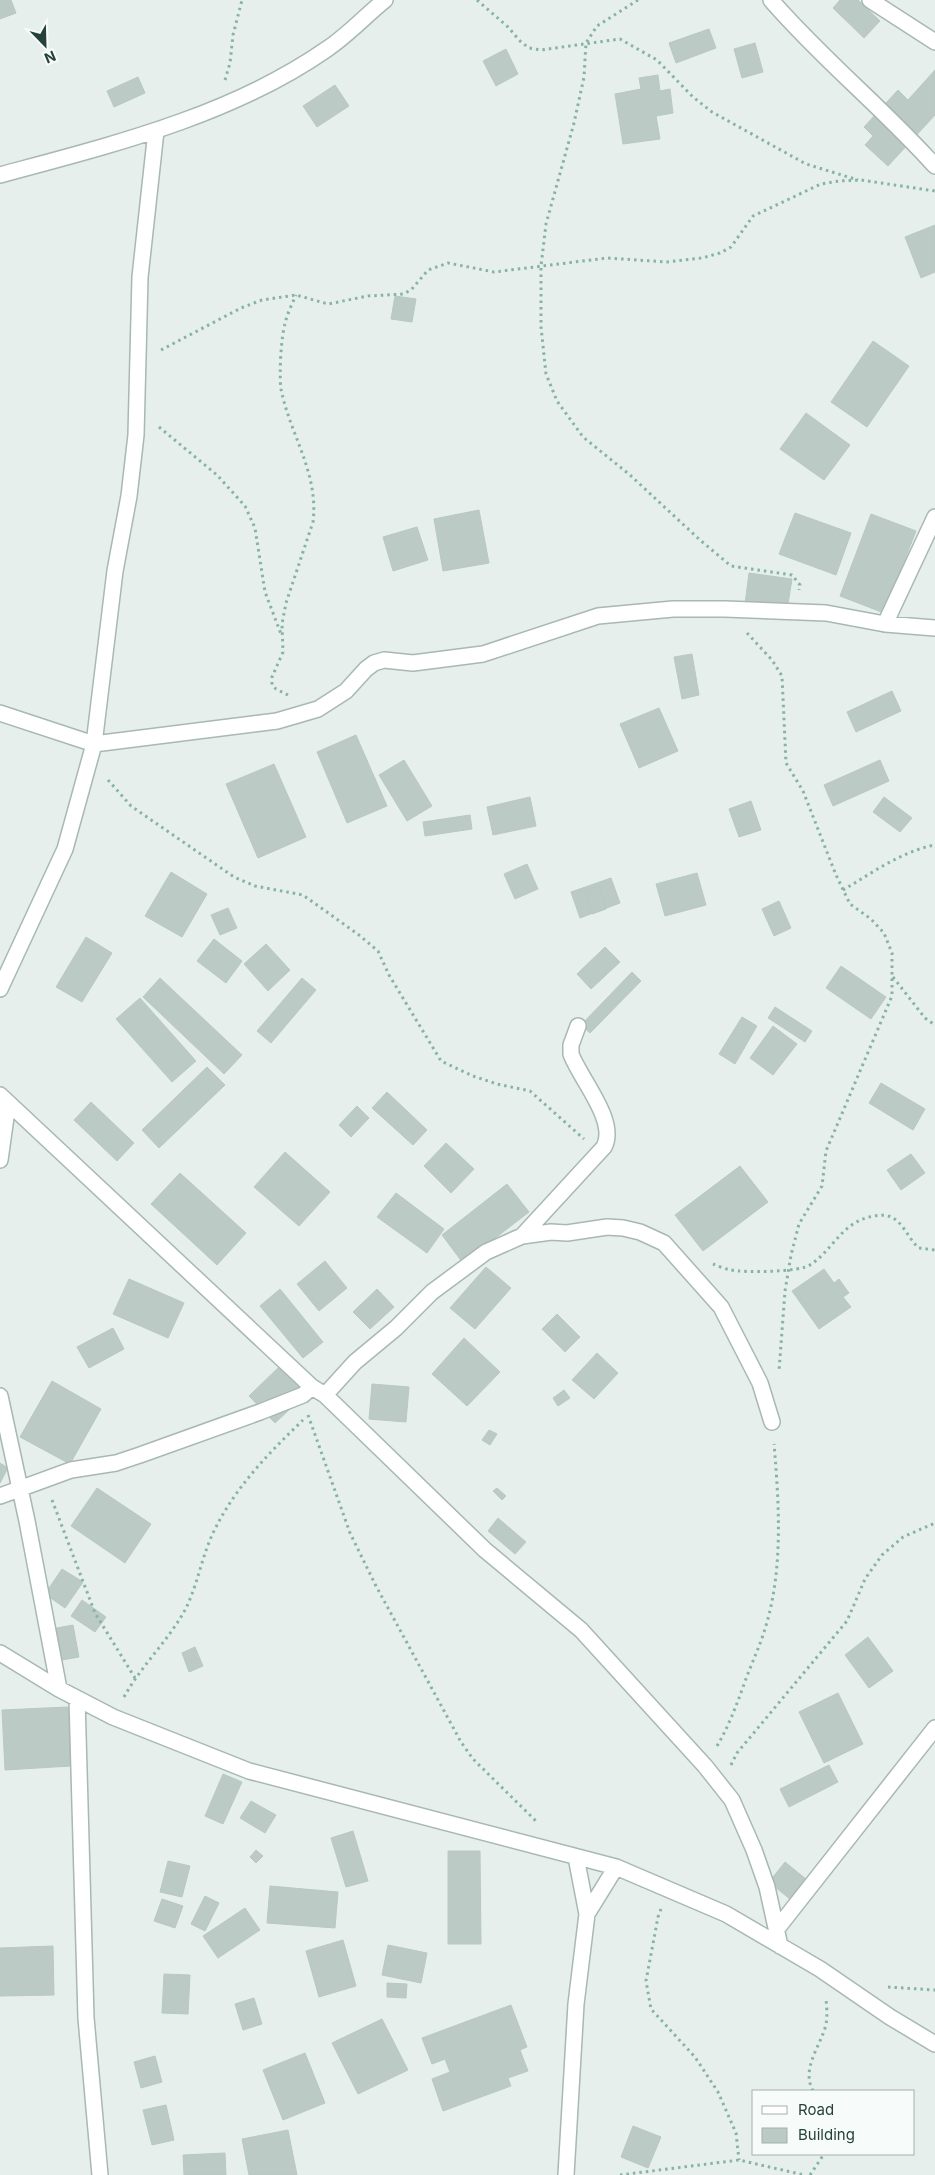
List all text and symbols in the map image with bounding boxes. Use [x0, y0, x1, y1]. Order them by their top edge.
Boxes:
north arrow [20, 20, 70, 70]
text: N [42, 48, 59, 67]
legend [752, 2090, 915, 2155]
text: Road [798, 2100, 834, 2119]
text: Building [798, 2125, 855, 2144]

